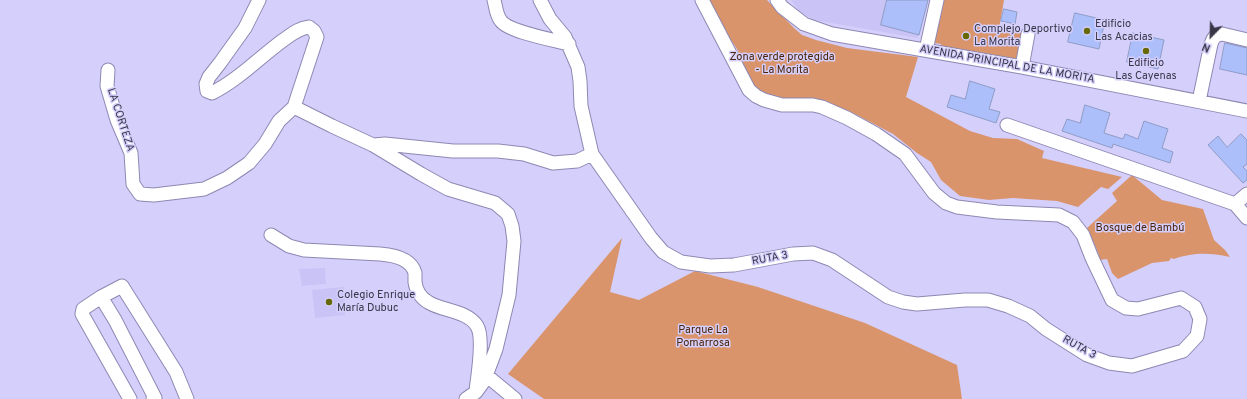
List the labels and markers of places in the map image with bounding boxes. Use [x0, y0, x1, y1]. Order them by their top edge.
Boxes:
place label: Edificio Las Acacias [1095, 18, 1153, 44]
place label: Complejo Deportivo La Morita [974, 23, 1072, 49]
marker: Edificio Las Acacias [1082, 26, 1092, 36]
marker: Complejo Deportivo La Morita [961, 31, 971, 41]
marker: Edificio Las Cayenas [1141, 46, 1151, 56]
place label: Edificio Las Cayenas [1115, 57, 1177, 83]
place label: Colegio Enrique María Dubuc [337, 289, 415, 315]
marker: Colegio Enrique María Dubuc [324, 297, 334, 307]

